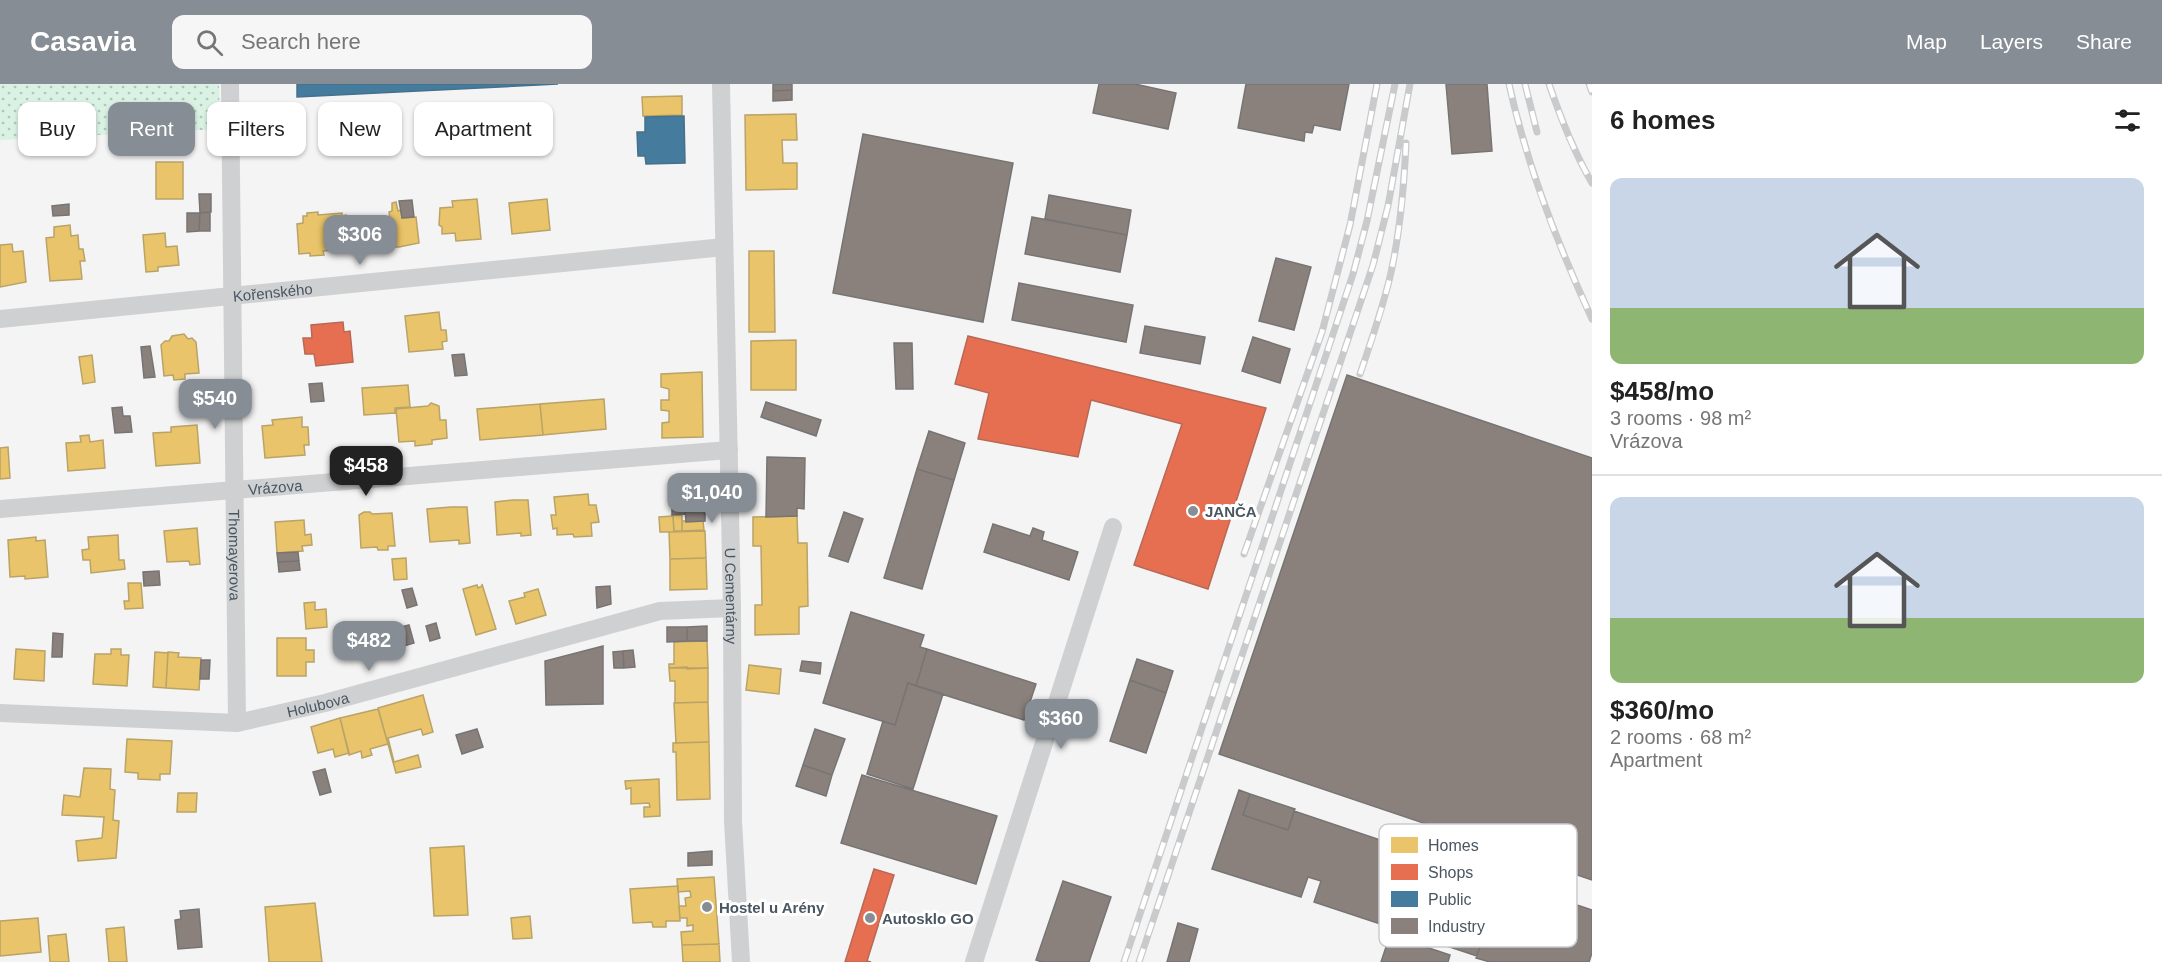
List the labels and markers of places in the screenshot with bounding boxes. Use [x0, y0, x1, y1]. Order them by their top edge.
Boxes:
pin: $306 [324, 215, 396, 266]
pin: $540 [179, 379, 251, 430]
pin: $458 [330, 446, 402, 497]
pin: $1,040 [663, 473, 761, 524]
place label: JANČA [1205, 503, 1257, 520]
marker: JANČA [1186, 504, 1200, 518]
pin: $482 [333, 621, 405, 672]
pin: $360 [1025, 699, 1097, 750]
place label: Hostel u Arény [719, 899, 825, 916]
marker: Hostel u Arény [700, 900, 714, 914]
place label: Autosklo GO [882, 910, 974, 927]
marker: Autosklo GO [863, 911, 877, 925]

